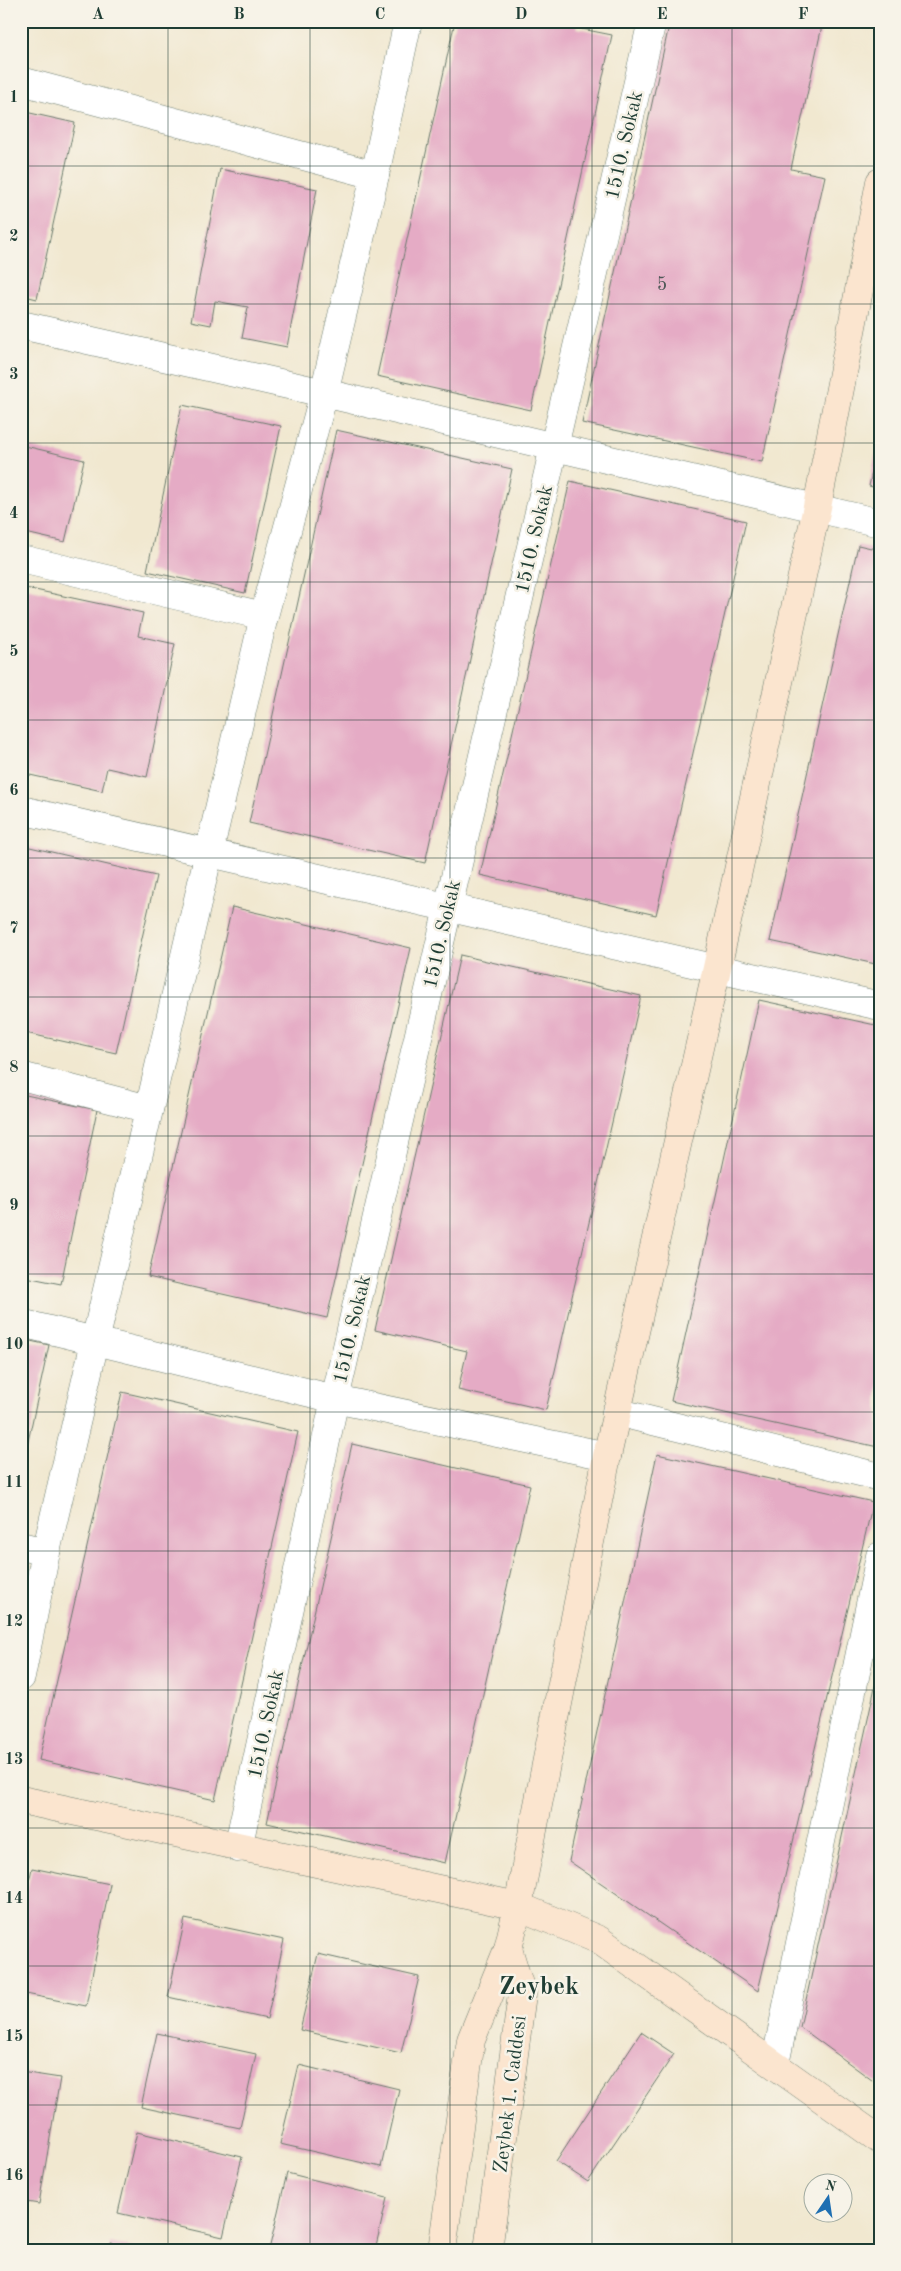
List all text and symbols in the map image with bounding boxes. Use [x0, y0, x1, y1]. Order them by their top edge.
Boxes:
text: A [92, 7, 104, 23]
text: B [233, 7, 245, 23]
text: C [375, 7, 385, 23]
text: D [515, 7, 527, 23]
text: E [656, 7, 668, 23]
text: F [798, 7, 809, 23]
street label: 1510. Sokak [603, 89, 647, 202]
text: 1 [9, 90, 19, 106]
text: 2 [9, 229, 19, 245]
house number: 5 [657, 276, 667, 294]
text: 3 [9, 367, 19, 383]
street label: 1510. Sokak [513, 483, 557, 596]
text: 4 [9, 506, 19, 522]
text: 5 [9, 644, 19, 660]
text: 6 [9, 783, 19, 799]
street label: 1510. Sokak [421, 878, 465, 991]
text: 7 [9, 921, 19, 937]
text: 8 [9, 1060, 19, 1076]
text: 9 [9, 1198, 19, 1214]
street label: 1510. Sokak [331, 1273, 375, 1386]
text: 10 [5, 1337, 23, 1353]
text: 11 [5, 1475, 23, 1491]
text: 12 [5, 1614, 23, 1630]
street label: 1510. Sokak [246, 1668, 288, 1781]
text: 13 [5, 1752, 23, 1768]
text: 14 [5, 1891, 23, 1907]
district label: Zeybek [499, 1975, 579, 2000]
street label: Zeybek 1. Caddesi [491, 2014, 531, 2174]
text: 15 [5, 2029, 23, 2045]
text: 16 [5, 2168, 23, 2184]
north arrow [804, 2174, 854, 2224]
text: N [824, 2178, 838, 2194]

